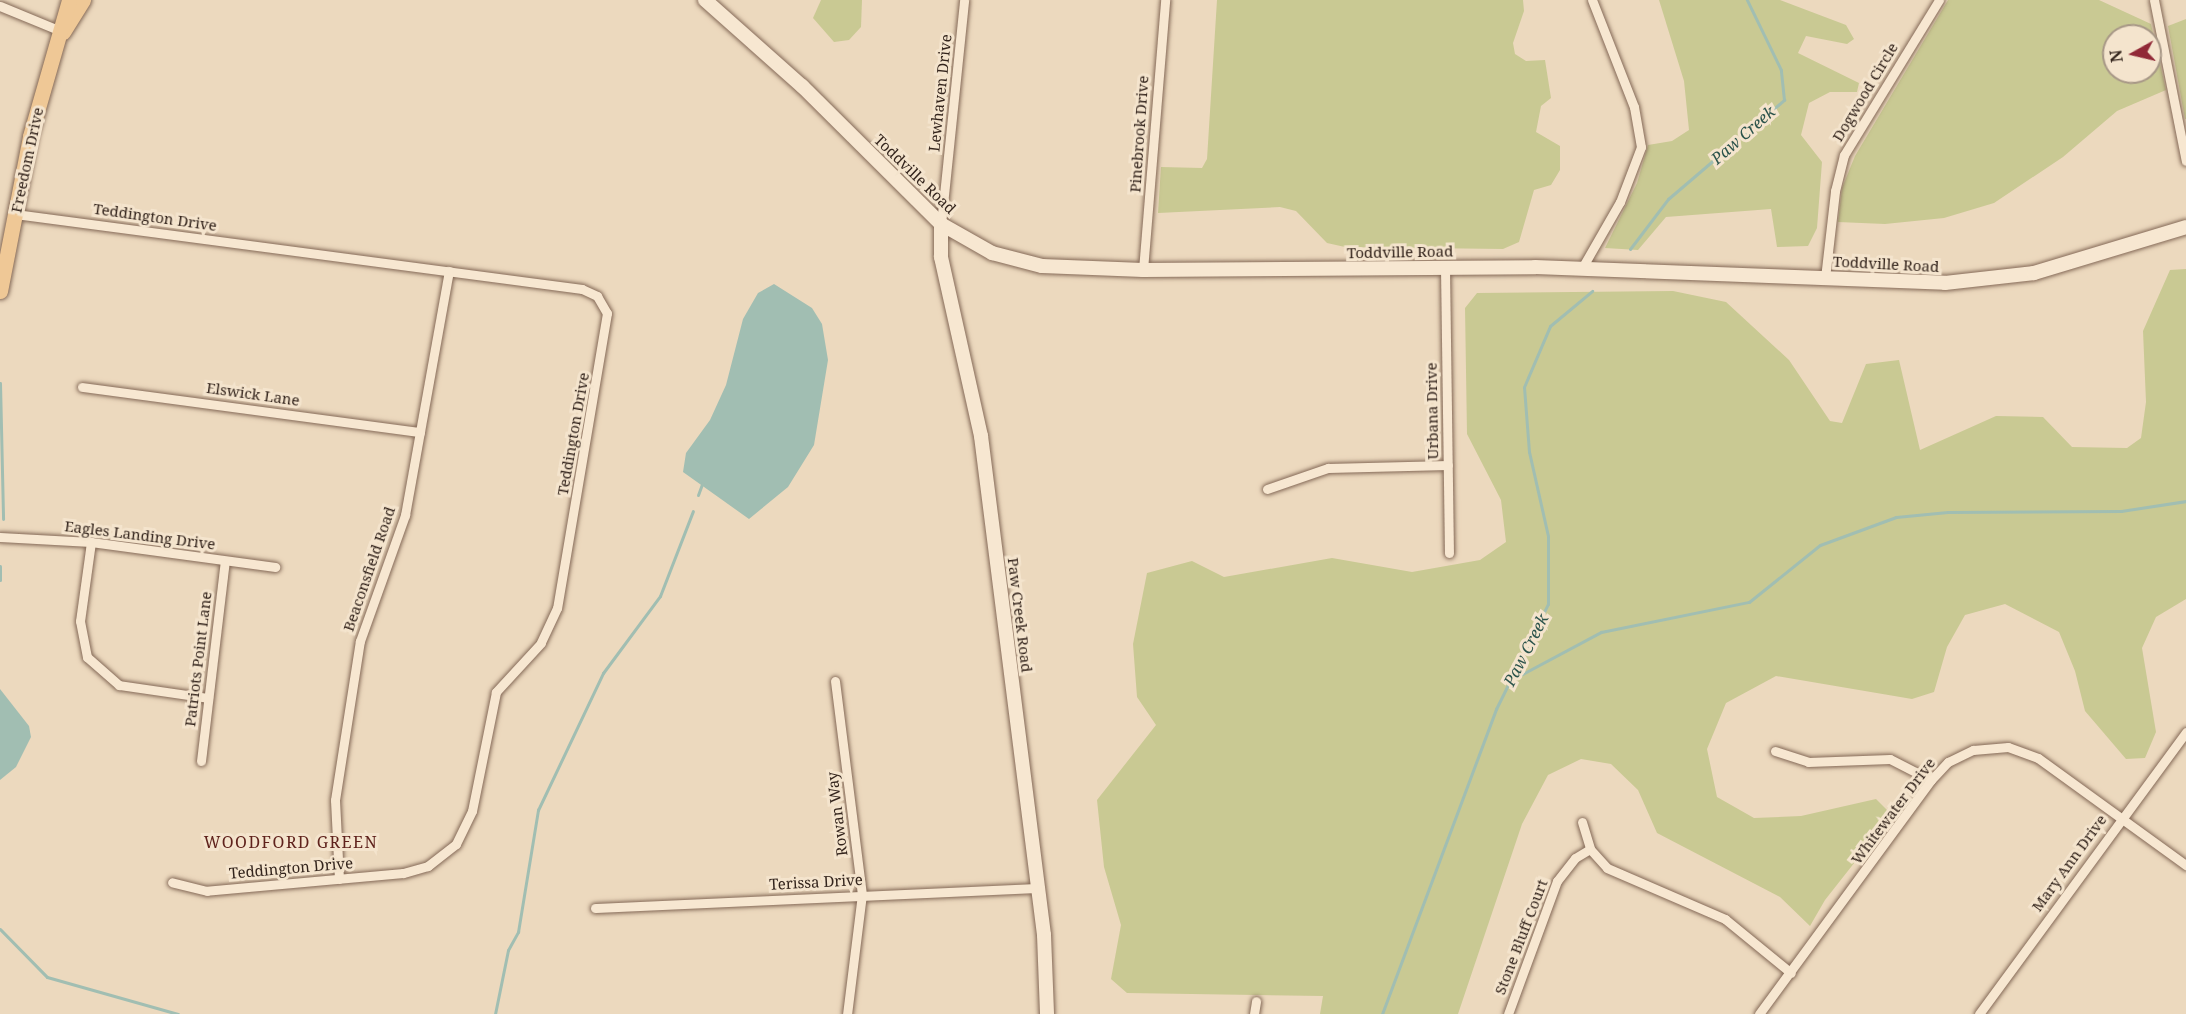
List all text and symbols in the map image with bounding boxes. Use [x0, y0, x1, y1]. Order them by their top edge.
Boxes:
north arrow [2102, 24, 2162, 84]
street label: Lewhaven Drive [925, 33, 955, 153]
street label: Dogwood Circle [1828, 39, 1902, 145]
text: N [2104, 48, 2128, 64]
street label: Pinebrook Drive [1126, 75, 1152, 193]
water label: Paw Creek [1707, 102, 1779, 168]
street label: Freedom Drive [7, 106, 47, 214]
street label: Toddville Road [870, 131, 960, 217]
street label: Teddington Drive [92, 199, 218, 235]
street label: Toddville Road [1347, 242, 1453, 262]
street label: Toddville Road [1832, 252, 1940, 276]
street label: Urbana Drive [1422, 362, 1442, 460]
street label: Teddington Drive [553, 371, 593, 497]
street label: Elswick Lane [205, 379, 301, 409]
street label: Beaconsfield Road [339, 504, 399, 634]
street label: Eagles Landing Drive [64, 517, 216, 553]
street label: Paw Creek Road [1004, 557, 1036, 673]
street label: Patriots Point Lane [181, 590, 215, 728]
water label: Paw Creek [1500, 611, 1552, 689]
street label: Whitewater Drive [1847, 754, 1939, 868]
street label: Rowan Way [823, 771, 851, 857]
street label: Mary Ann Drive [2028, 811, 2110, 915]
district label: WOODFORD GREEN [204, 832, 378, 852]
street label: Teddington Drive [228, 854, 354, 882]
street label: Terissa Drive [769, 871, 863, 893]
street label: Stone Bluff Court [1491, 877, 1551, 997]

